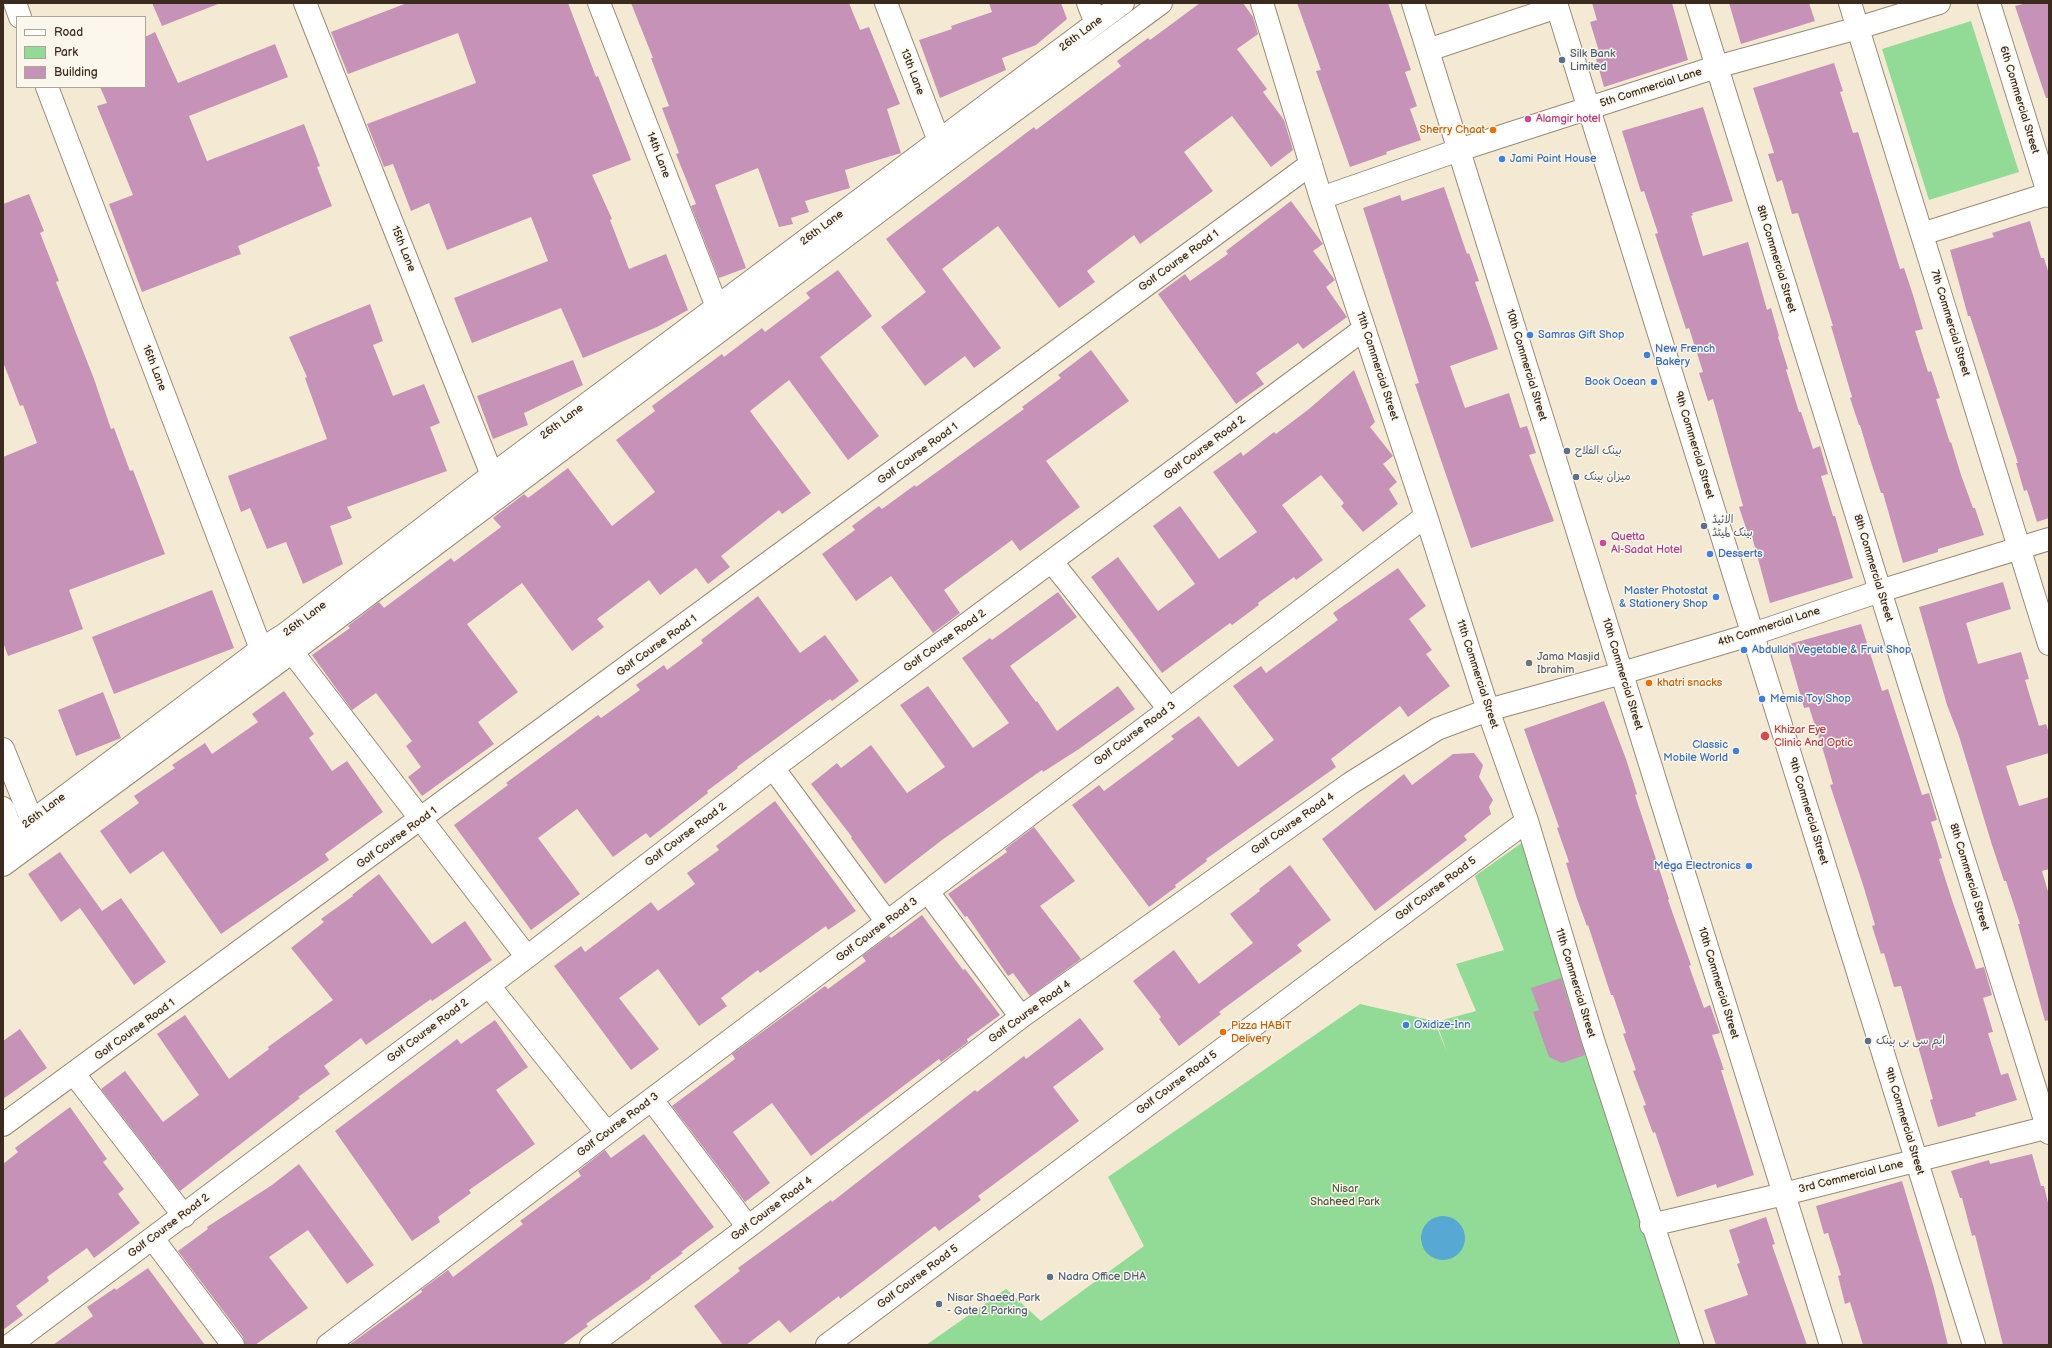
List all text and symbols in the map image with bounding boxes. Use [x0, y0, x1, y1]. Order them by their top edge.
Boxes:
street label: 26th Lane [1057, 14, 1105, 54]
legend [16, 16, 146, 88]
text: Road [54, 25, 83, 40]
text: Park [54, 45, 78, 60]
street label: 6th Commercial Street [1996, 45, 2042, 155]
street label: 13th Lane [897, 47, 927, 97]
place label: Silk Bank Limited [1570, 47, 1615, 73]
marker: Silk Bank Limited [1557, 55, 1567, 65]
text: Building [54, 65, 98, 80]
street label: 5th Commercial Lane [1598, 65, 1704, 111]
place label: Alamgir hotel [1536, 112, 1601, 126]
marker: Alamgir hotel [1523, 114, 1533, 124]
place label: Sherry Chaat [1420, 123, 1485, 137]
marker: Sherry Chaat [1488, 125, 1498, 135]
street label: 14th Lane [643, 130, 673, 180]
place label: Jami Paint House [1510, 152, 1596, 166]
marker: Jami Paint House [1497, 154, 1507, 164]
street label: 8th Commercial Street [1753, 204, 1799, 314]
street label: 26th Lane [798, 208, 846, 248]
street label: 15th Lane [388, 224, 418, 274]
street label: Golf Course Road 1 [1136, 227, 1222, 295]
street label: 7th Commercial Street [1928, 268, 1972, 378]
street label: 10th Commercial Street [1503, 308, 1549, 422]
street label: 11th Commercial Street [1353, 310, 1401, 422]
place label: Samras Gift Shop [1538, 328, 1624, 342]
marker: Samras Gift Shop [1525, 330, 1535, 340]
place label: New French Bakery [1655, 342, 1715, 368]
street label: 16th Lane [139, 343, 169, 393]
marker: New French Bakery [1642, 350, 1652, 360]
place label: Book Ocean [1585, 375, 1646, 389]
marker: Book Ocean [1649, 377, 1659, 387]
street label: 9th Commercial Street [1671, 390, 1717, 500]
street label: 26th Lane [538, 402, 586, 442]
street label: Golf Course Road 2 [1162, 413, 1248, 483]
street label: Golf Course Road 1 [875, 420, 961, 488]
place label: بینک الفلاح [1575, 444, 1622, 458]
marker: بینک الفلاح [1562, 446, 1572, 456]
place label: میزان بینک [1584, 470, 1631, 484]
marker: میزان بینک [1571, 472, 1581, 482]
place label: الائیڈ بینک لمیٹڈ [1712, 513, 1753, 539]
street label: 8th Commercial Street [1850, 513, 1896, 623]
marker: الائیڈ بینک لمیٹڈ [1699, 521, 1709, 531]
place label: Quetta Al-Sadat Hotel [1611, 530, 1682, 556]
marker: Quetta Al-Sadat Hotel [1598, 538, 1608, 548]
place label: Desserts [1718, 547, 1763, 561]
marker: Desserts [1705, 549, 1715, 559]
place label: Master Photostat & Stationery Shop [1619, 584, 1708, 610]
marker: Master Photostat & Stationery Shop [1711, 592, 1721, 602]
street label: 26th Lane [281, 599, 329, 639]
street label: 4th Commercial Lane [1716, 604, 1822, 650]
street label: Golf Course Road 2 [901, 607, 989, 675]
street label: Golf Course Road 1 [614, 612, 700, 680]
street label: 10th Commercial Street [1599, 617, 1645, 731]
street label: 11th Commercial Street [1453, 618, 1501, 730]
place label: Abdullah Vegetable & Fruit Shop [1752, 643, 1911, 657]
marker: Abdullah Vegetable & Fruit Shop [1739, 645, 1749, 655]
place label: Jama Masjid Ibrahim [1537, 650, 1600, 676]
marker: Jama Masjid Ibrahim [1524, 658, 1534, 668]
place label: khatri snacks [1657, 676, 1722, 690]
marker: khatri snacks [1644, 678, 1654, 688]
place label: Memis Toy Shop [1770, 692, 1851, 706]
marker: Memis Toy Shop [1757, 694, 1767, 704]
street label: Golf Course Road 3 [1092, 699, 1178, 769]
place label: Khizar Eye Clinic And Optic [1774, 723, 1853, 749]
marker: Khizar Eye Clinic And Optic [1759, 730, 1771, 742]
place label: Classic Mobile World [1663, 738, 1728, 764]
marker: Classic Mobile World [1731, 746, 1741, 756]
street label: 9th Commercial Street [1785, 756, 1831, 866]
street label: Golf Course Road 4 [1249, 790, 1337, 858]
street label: 26th Lane [20, 791, 68, 831]
street label: Golf Course Road 2 [643, 800, 729, 870]
street label: Golf Course Road 1 [354, 804, 440, 872]
street label: 8th Commercial Street [1946, 822, 1992, 932]
street label: Golf Course Road 5 [1393, 854, 1479, 924]
place label: Mega Electronics [1654, 859, 1741, 873]
marker: Mega Electronics [1744, 861, 1754, 871]
street label: Golf Course Road 3 [834, 895, 920, 965]
street label: 10th Commercial Street [1695, 926, 1741, 1040]
street label: 11th Commercial Street [1552, 927, 1598, 1039]
street label: Golf Course Road 4 [986, 978, 1074, 1046]
street label: Golf Course Road 1 [92, 996, 178, 1064]
street label: Golf Course Road 2 [385, 996, 471, 1066]
place label: Oxidize-Inn [1414, 1018, 1470, 1032]
place label: Pizza HABiT Delivery [1231, 1019, 1292, 1045]
marker: Oxidize-Inn [1401, 1020, 1411, 1030]
marker: Pizza HABiT Delivery [1218, 1027, 1228, 1037]
place label: ایم سی بی بینک [1876, 1034, 1945, 1048]
marker: ایم سی بی بینک [1863, 1036, 1873, 1046]
street label: Golf Course Road 5 [1134, 1048, 1220, 1118]
street label: 9th Commercial Street [1881, 1066, 1927, 1176]
street label: Golf Course Road 3 [575, 1090, 661, 1160]
street label: 3rd Commercial Lane [1797, 1158, 1905, 1196]
street label: Golf Course Road 4 [729, 1174, 815, 1244]
park label: Nisar Shaheed Park [1310, 1182, 1380, 1208]
street label: Golf Course Road 2 [126, 1191, 212, 1261]
street label: Golf Course Road 5 [875, 1242, 961, 1312]
place label: Nadra Office DHA [1058, 1270, 1146, 1284]
marker: Nadra Office DHA [1045, 1272, 1055, 1282]
place label: Nisar Shaeed Park - Gate 2 Parking [947, 1291, 1040, 1317]
marker: Nisar Shaeed Park - Gate 2 Parking [934, 1299, 944, 1309]

